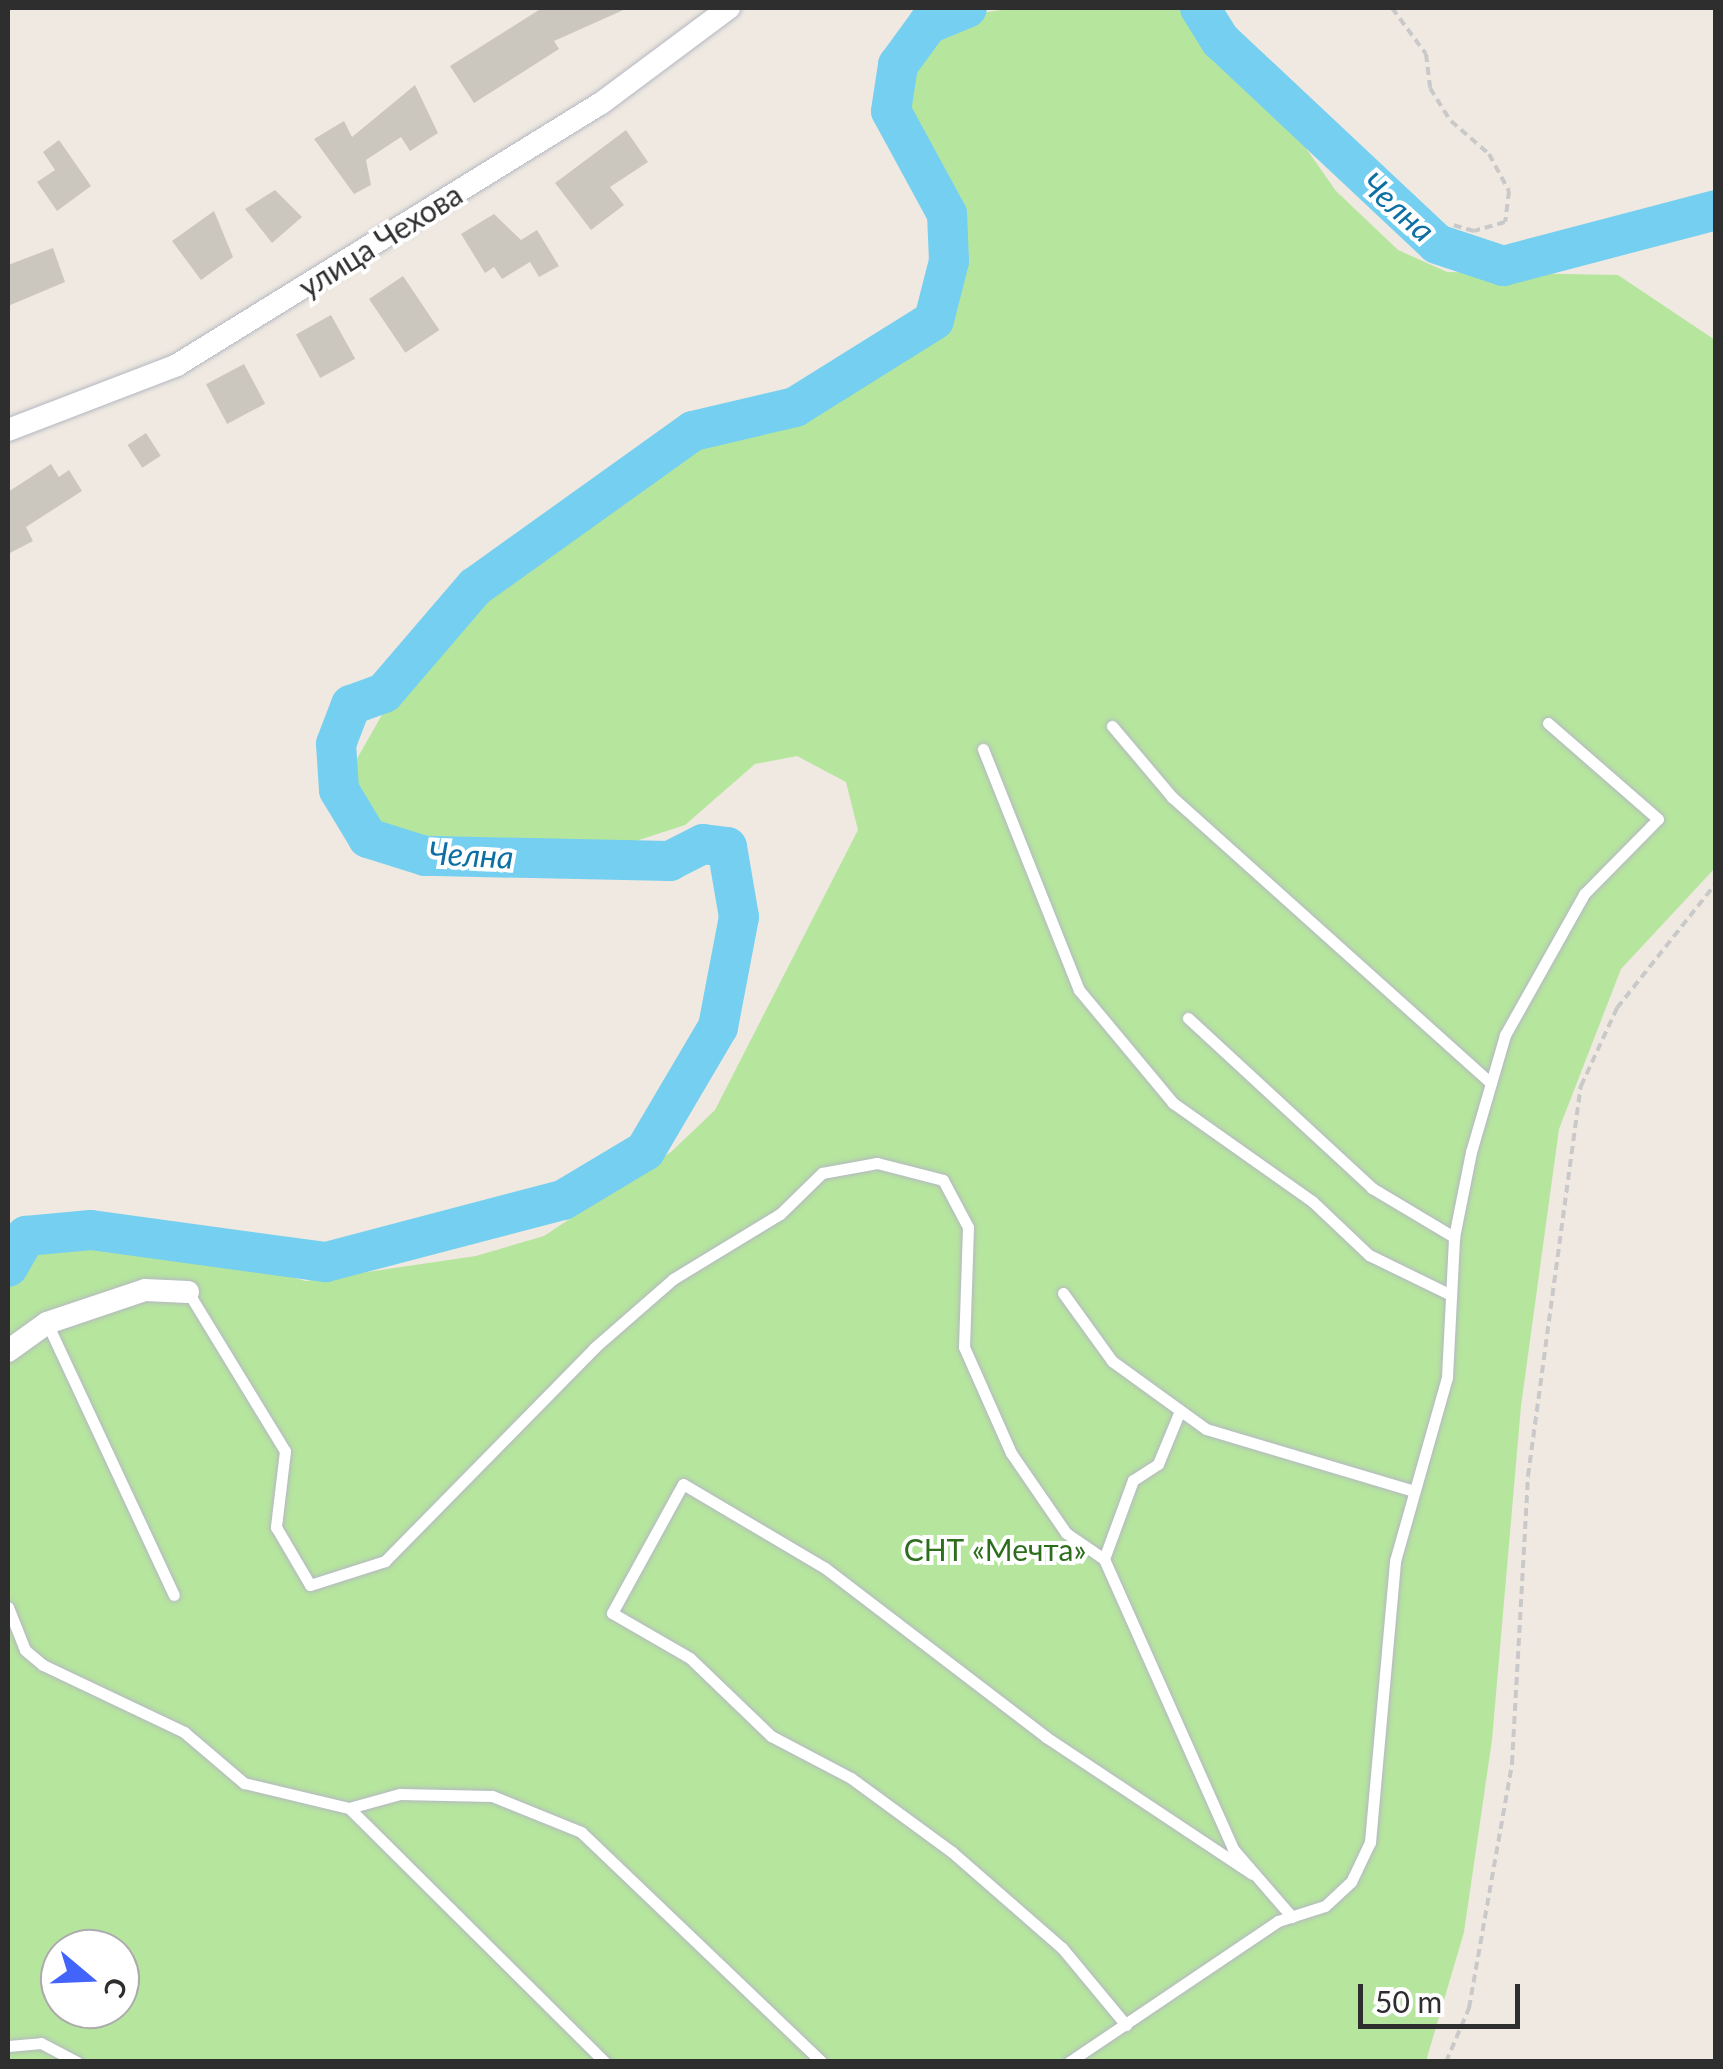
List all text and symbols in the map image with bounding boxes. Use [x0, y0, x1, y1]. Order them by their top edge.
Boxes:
water label: Челна [1354, 164, 1442, 250]
street label: улица Чехова [292, 176, 468, 304]
water label: Челна [428, 834, 514, 876]
park label: СНТ «Мечта» [904, 1531, 1086, 1567]
north arrow [40, 1929, 140, 2029]
scale bar [1363, 1964, 1526, 2026]
text: С [97, 1974, 136, 2002]
text: 50 m [1375, 1983, 1442, 2019]

